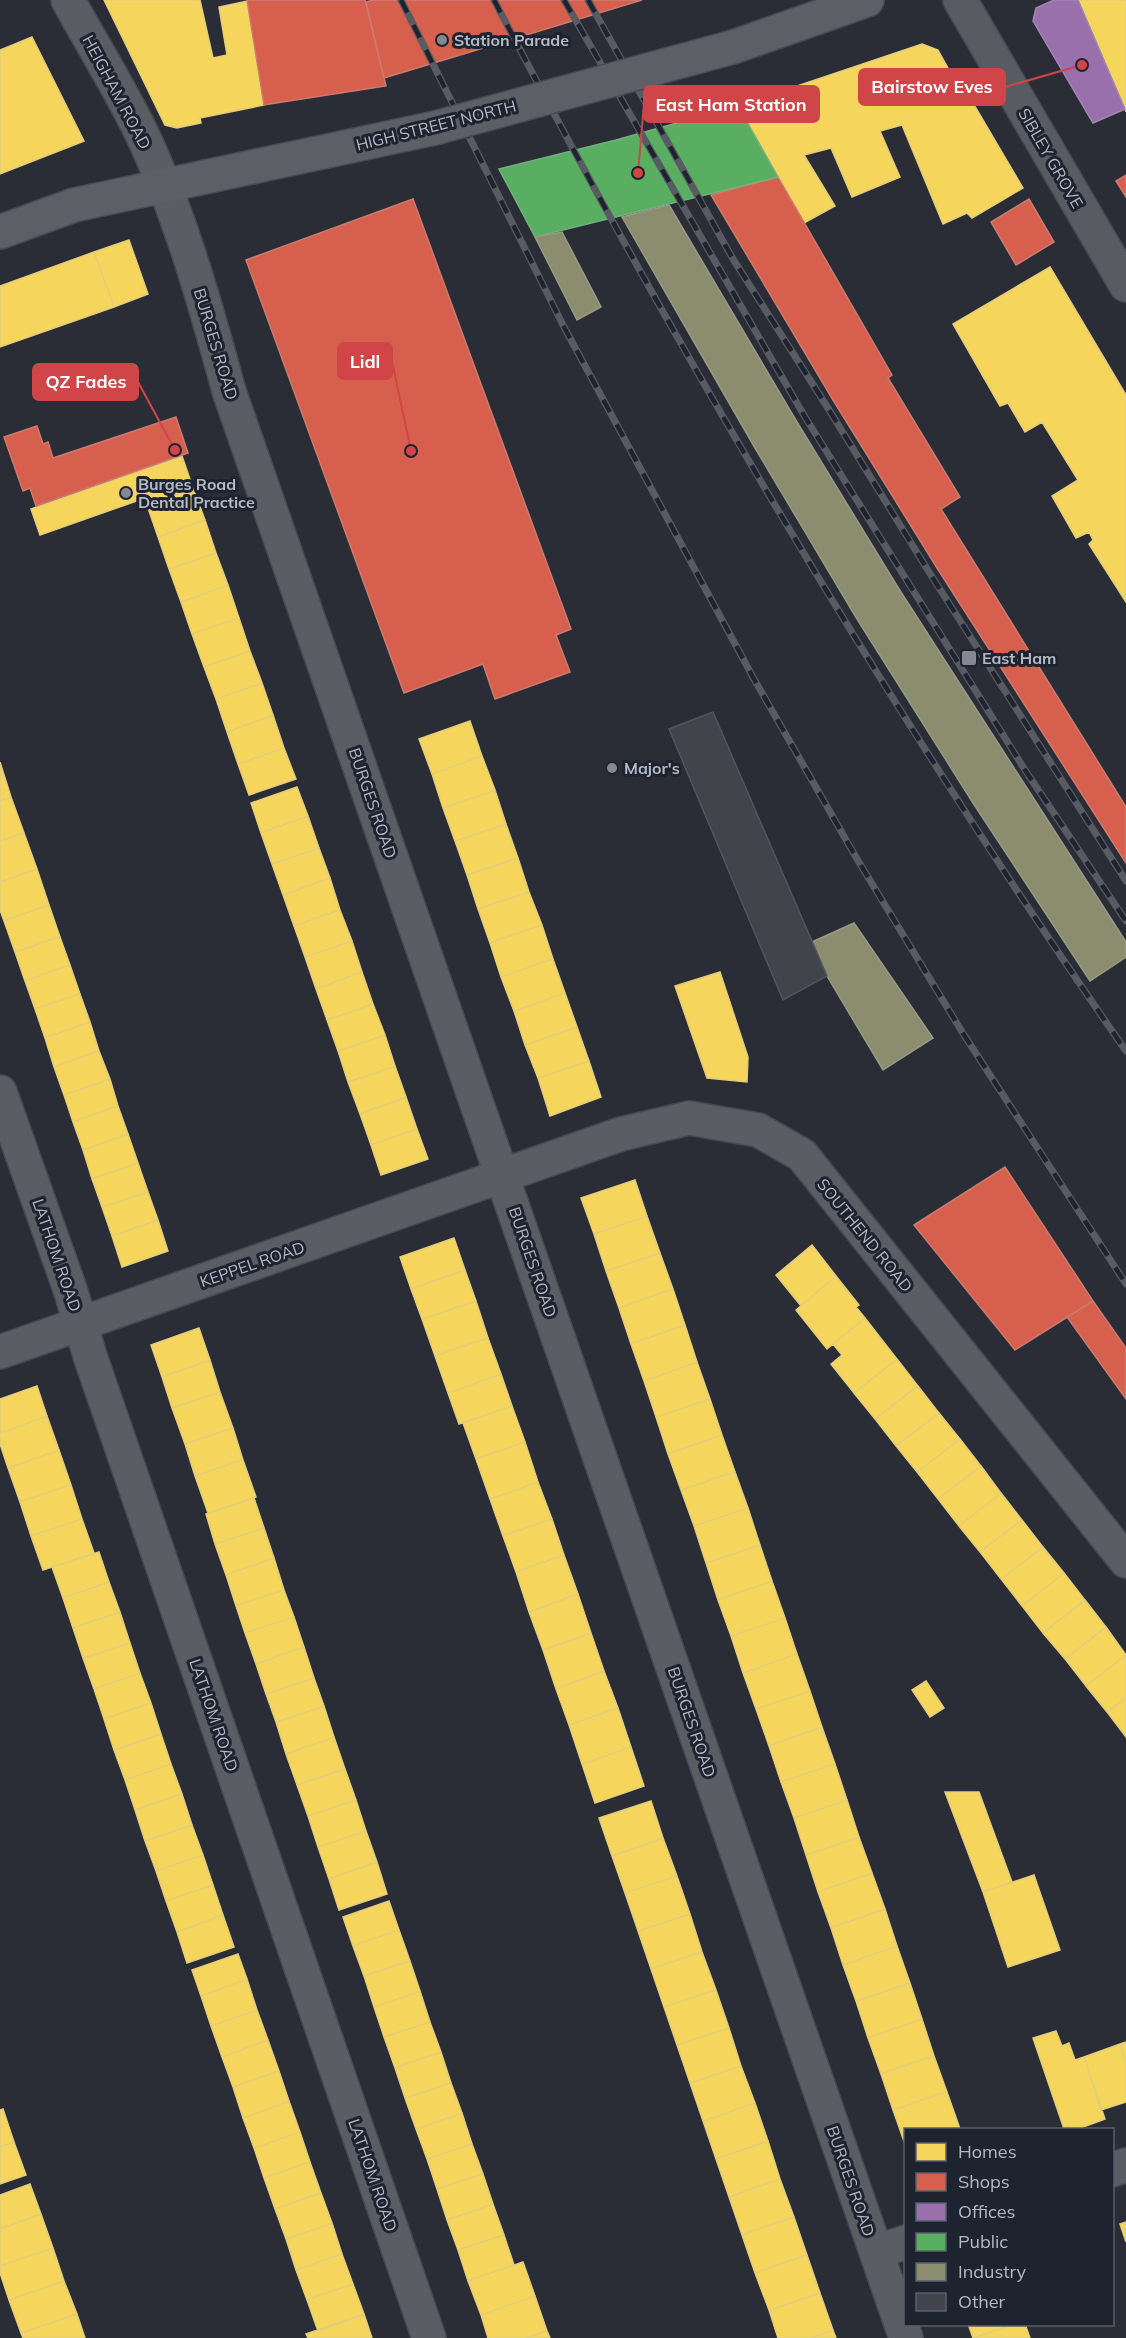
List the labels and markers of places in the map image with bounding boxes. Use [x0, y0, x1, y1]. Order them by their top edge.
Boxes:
place label: Station Parade [454, 30, 569, 50]
marker: Station Parade [435, 33, 449, 47]
callout: Bairstow Eves [859, 69, 1005, 105]
callout: East Ham Station [644, 86, 819, 122]
callout: Lidl [338, 343, 392, 379]
callout: QZ Fades [33, 364, 138, 400]
place label: Burges Road Dental Practice [138, 474, 255, 512]
marker: Burges Road Dental Practice [119, 486, 133, 500]
place label: East Ham [982, 648, 1056, 668]
marker: East Ham [960, 649, 978, 667]
place label: Major's [624, 758, 680, 778]
marker: Major's [605, 761, 619, 775]

